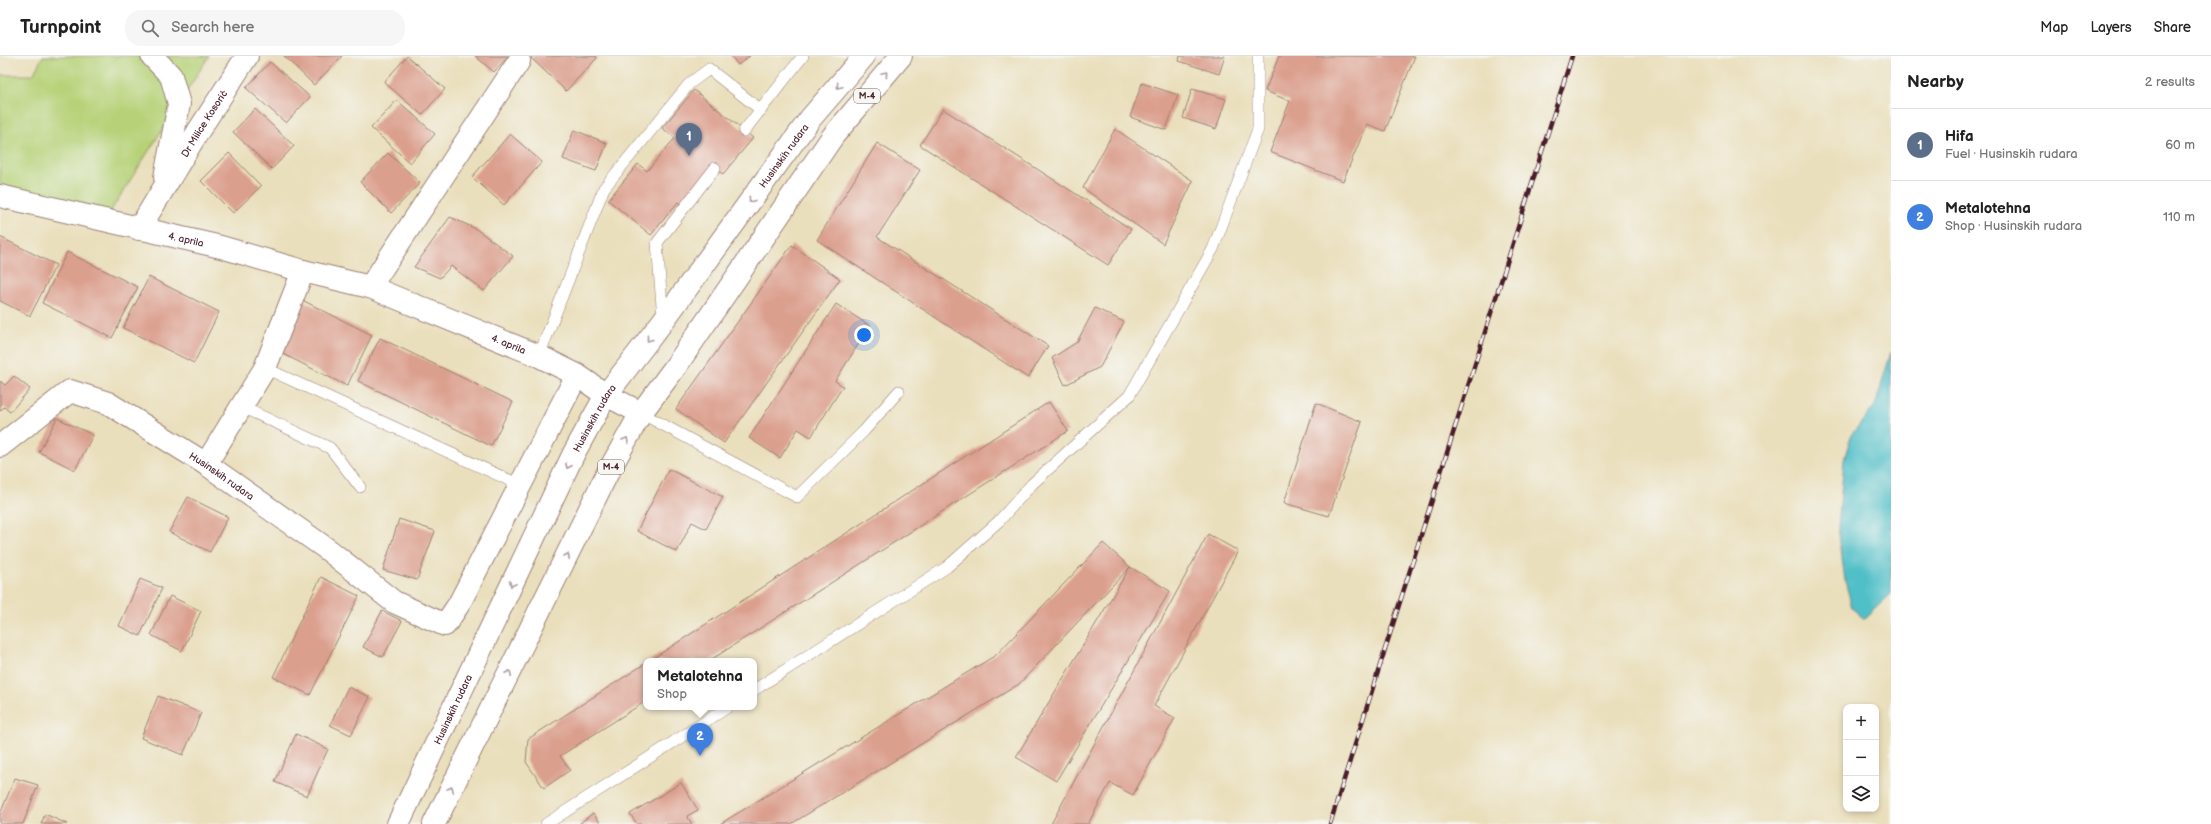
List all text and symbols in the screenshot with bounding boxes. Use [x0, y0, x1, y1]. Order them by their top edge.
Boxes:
search box [125, 10, 405, 46]
text: Turnpoint [20, 16, 101, 39]
icon: search [139, 17, 161, 39]
text: Search here [171, 18, 254, 37]
text: Map [2040, 19, 2068, 36]
text: Layers [2090, 19, 2132, 36]
text: Share [2154, 19, 2191, 36]
one-way arrow [881, 71, 888, 79]
text: Nearby [1907, 72, 1964, 92]
text: 2 results [2145, 74, 2195, 90]
one-way arrow [836, 81, 843, 89]
street label: Dr Milice Kosorić [179, 87, 231, 160]
road number: M-4 [854, 89, 880, 103]
street label: Husinskih rudara [757, 122, 812, 190]
pin: 1 [676, 123, 702, 156]
text: Hifa [1945, 127, 1974, 146]
text: 1 [1917, 137, 1923, 153]
text: 60 m [2165, 137, 2195, 153]
text: Fuel · Husinskih rudara [1945, 146, 2078, 162]
one-way arrow [749, 196, 756, 203]
text: Metalotehna [1945, 199, 2031, 218]
text: 2 [1916, 209, 1924, 225]
text: 110 m [2163, 209, 2195, 225]
text: Shop · Husinskih rudara [1945, 218, 2082, 234]
street label: 4. aprila [167, 230, 205, 250]
your location [854, 325, 874, 345]
street label: 4. aprila [489, 332, 528, 357]
one-way arrow [647, 335, 654, 342]
street label: Husinskih rudara [571, 382, 619, 454]
one-way arrow [621, 437, 628, 445]
street label: Husinskih rudara [187, 450, 256, 503]
road number: M-4 [598, 460, 624, 474]
one-way arrow [565, 462, 573, 469]
one-way arrow [562, 553, 569, 560]
one-way arrow [509, 579, 517, 587]
popup [643, 658, 757, 710]
text: Metalotehna [657, 667, 743, 686]
one-way arrow [504, 669, 512, 677]
street label: Husinskih rudara [432, 672, 475, 747]
text: Shop [657, 686, 687, 702]
map controls [1843, 704, 1879, 812]
button: + [1843, 704, 1879, 740]
pin: 2 [687, 723, 713, 756]
button: − [1843, 740, 1879, 776]
button: layers [1843, 776, 1879, 812]
one-way arrow [446, 786, 454, 793]

